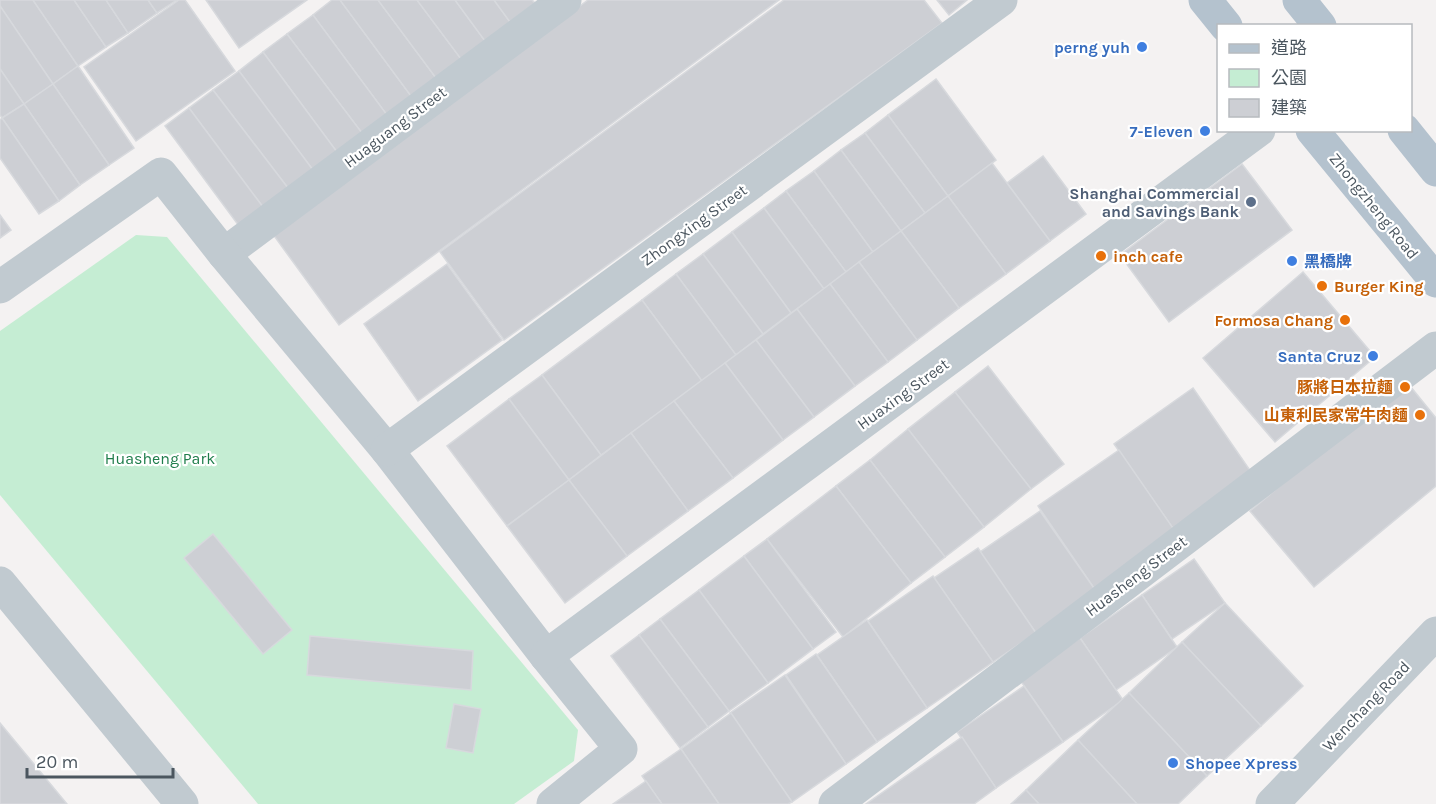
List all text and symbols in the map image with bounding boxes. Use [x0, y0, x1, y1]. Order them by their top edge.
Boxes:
legend [1217, 24, 1412, 132]
text: 道路 [1271, 37, 1307, 59]
place label: perng yuh [1054, 38, 1130, 57]
marker: perng yuh [1135, 40, 1149, 54]
text: 公園 [1271, 67, 1307, 89]
street label: Huaguang Street [340, 82, 450, 172]
text: 建築 [1271, 97, 1307, 119]
place label: 7-Eleven [1130, 122, 1193, 141]
marker: 7-Eleven [1198, 124, 1212, 138]
street label: Zhongzheng Road [1325, 149, 1423, 263]
street label: Zhongxing Street [637, 180, 751, 270]
place label: Shanghai Commercial and Savings Bank [1069, 184, 1240, 221]
marker: Shanghai Commercial and Savings Bank [1244, 195, 1258, 209]
place label: inch cafe [1113, 247, 1183, 266]
marker: inch cafe [1094, 249, 1108, 263]
place label: 黑橋牌 [1304, 252, 1352, 271]
marker: 黑橋牌 [1285, 254, 1299, 268]
place label: Burger King [1334, 277, 1424, 296]
marker: Burger King [1315, 279, 1329, 293]
place label: Formosa Chang [1215, 311, 1333, 330]
marker: Formosa Chang [1338, 313, 1352, 327]
place label: Santa Cruz [1277, 347, 1361, 366]
marker: Santa Cruz [1366, 349, 1380, 363]
street label: Huaxing Street [854, 354, 952, 434]
place label: 豚將日本拉麵 [1297, 378, 1393, 397]
marker: 豚將日本拉麵 [1398, 380, 1412, 394]
place label: 山東利民家常牛肉麵 [1264, 406, 1408, 425]
marker: 山東利民家常牛肉麵 [1413, 408, 1427, 422]
park label: Huasheng Park [105, 449, 215, 468]
street label: Huasheng Street [1082, 532, 1190, 620]
street label: Wenchang Road [1318, 657, 1414, 755]
scale bar [27, 741, 172, 779]
text: 20 m [36, 751, 78, 773]
place label: Shopee Xpress [1185, 754, 1297, 773]
marker: Shopee Xpress [1166, 756, 1180, 770]

